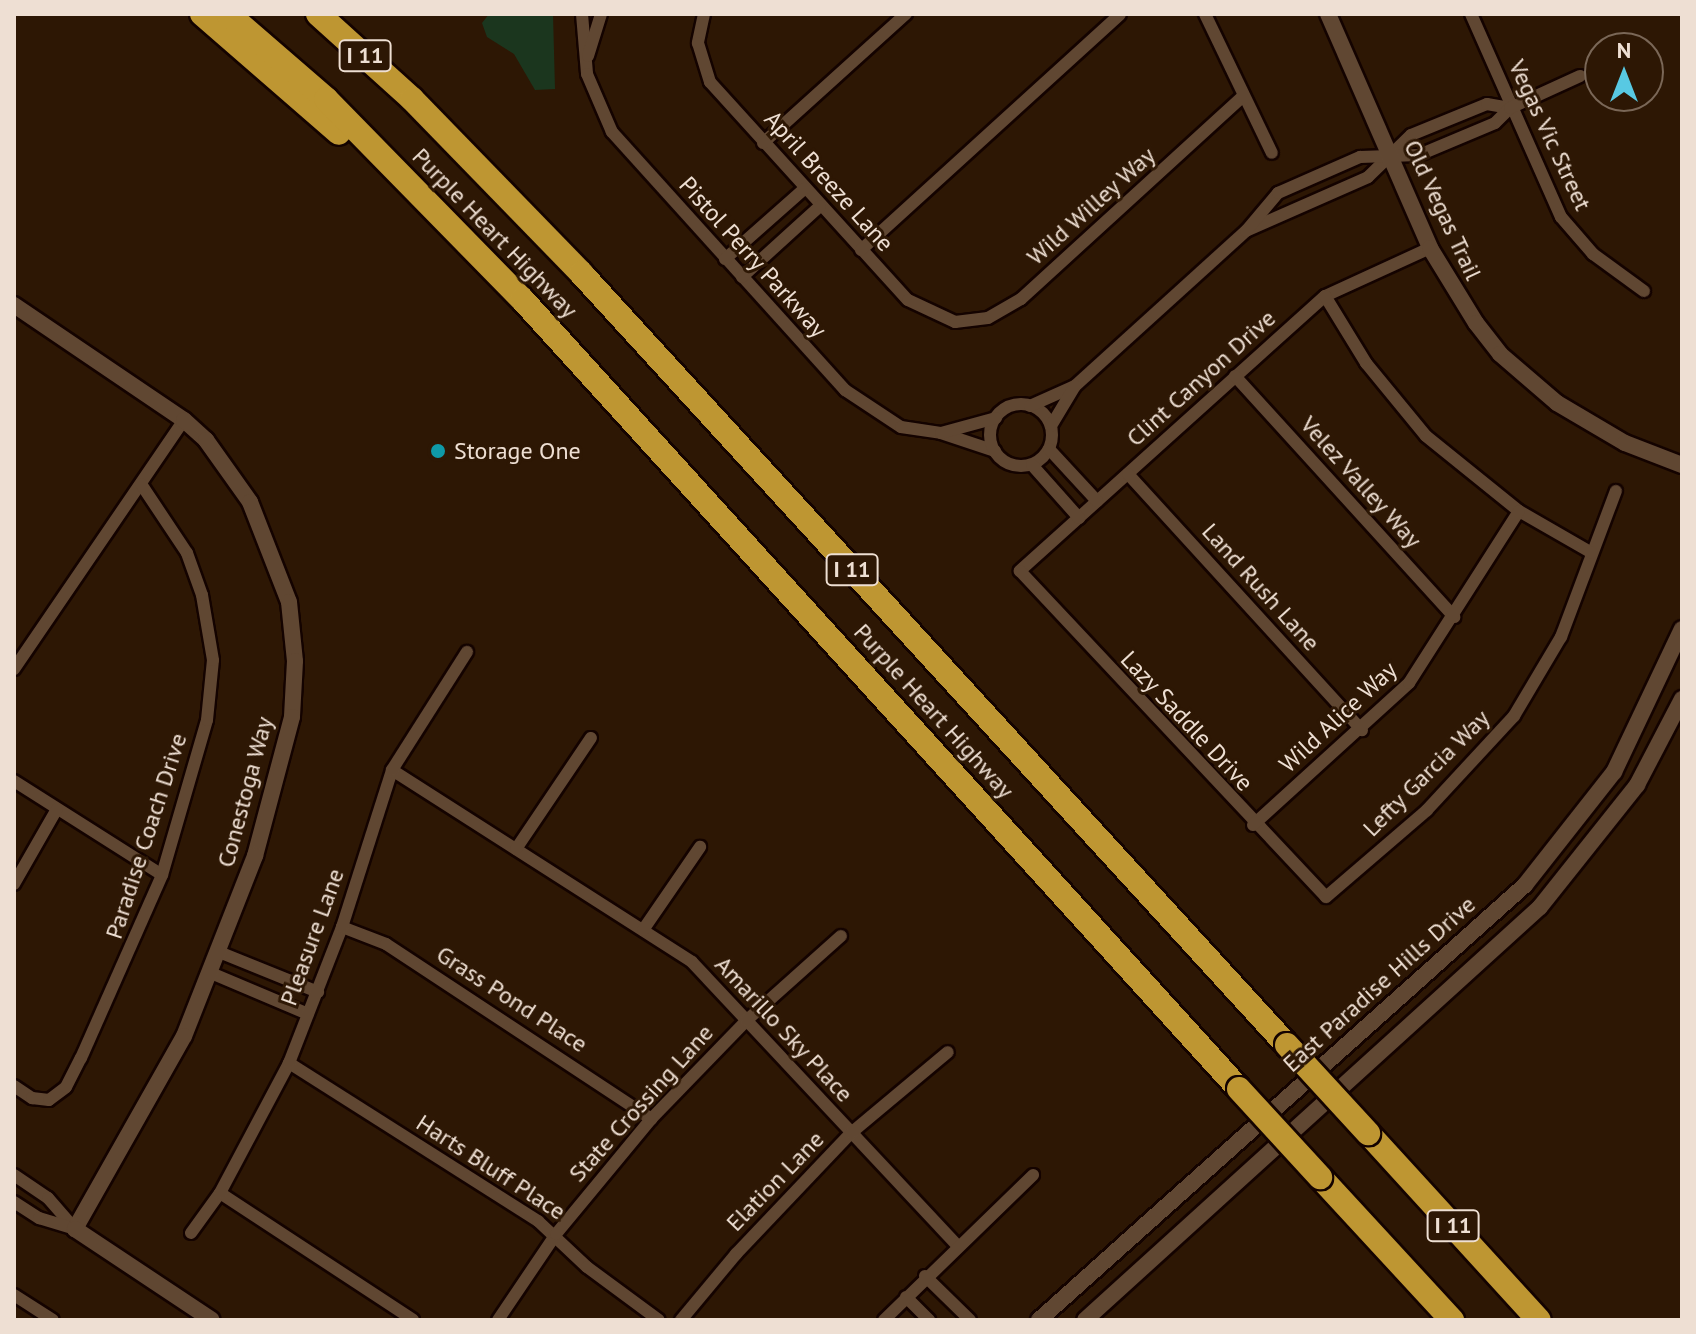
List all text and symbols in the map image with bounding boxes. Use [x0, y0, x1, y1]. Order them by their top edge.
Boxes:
north arrow [1584, 32, 1664, 112]
text: N [1617, 36, 1631, 64]
road number: I 11 [337, 38, 393, 74]
street label: Vegas Vic Street [1502, 55, 1598, 215]
street label: April Breeze Lane [758, 105, 900, 257]
street label: Old Vegas Trail [1398, 135, 1488, 285]
street label: Wild Willey Way [1020, 140, 1162, 272]
street label: Purple Heart Highway [406, 142, 584, 324]
street label: Pistol Perry Parkway [673, 170, 833, 344]
street label: Clint Canyon Drive [1121, 304, 1281, 452]
street label: Velez Valley Way [1293, 409, 1429, 555]
place label: Storage One [454, 437, 581, 465]
marker: Storage One [429, 442, 447, 460]
street label: Land Rush Lane [1196, 517, 1326, 657]
road number: I 11 [824, 552, 880, 588]
street label: Purple Heart Highway [848, 618, 1020, 804]
street label: Lazy Saddle Drive [1114, 645, 1260, 797]
street label: Wild Alice Way [1273, 655, 1403, 779]
street label: Lefty Garcia Way [1356, 703, 1496, 843]
street label: Conestoga Way [211, 713, 279, 871]
street label: Paradise Coach Drive [99, 730, 193, 942]
street label: Pleasure Lane [274, 865, 350, 1009]
street label: East Paradise Hills Drive [1277, 890, 1481, 1078]
street label: Grass Pond Place [431, 940, 593, 1058]
street label: Amarillo Sky Place [709, 950, 859, 1108]
street label: State Crossing Lane [563, 1018, 719, 1188]
street label: Harts Bluff Place [411, 1108, 571, 1226]
street label: Elation Lane [720, 1125, 830, 1237]
road number: I 11 [1425, 1208, 1481, 1244]

